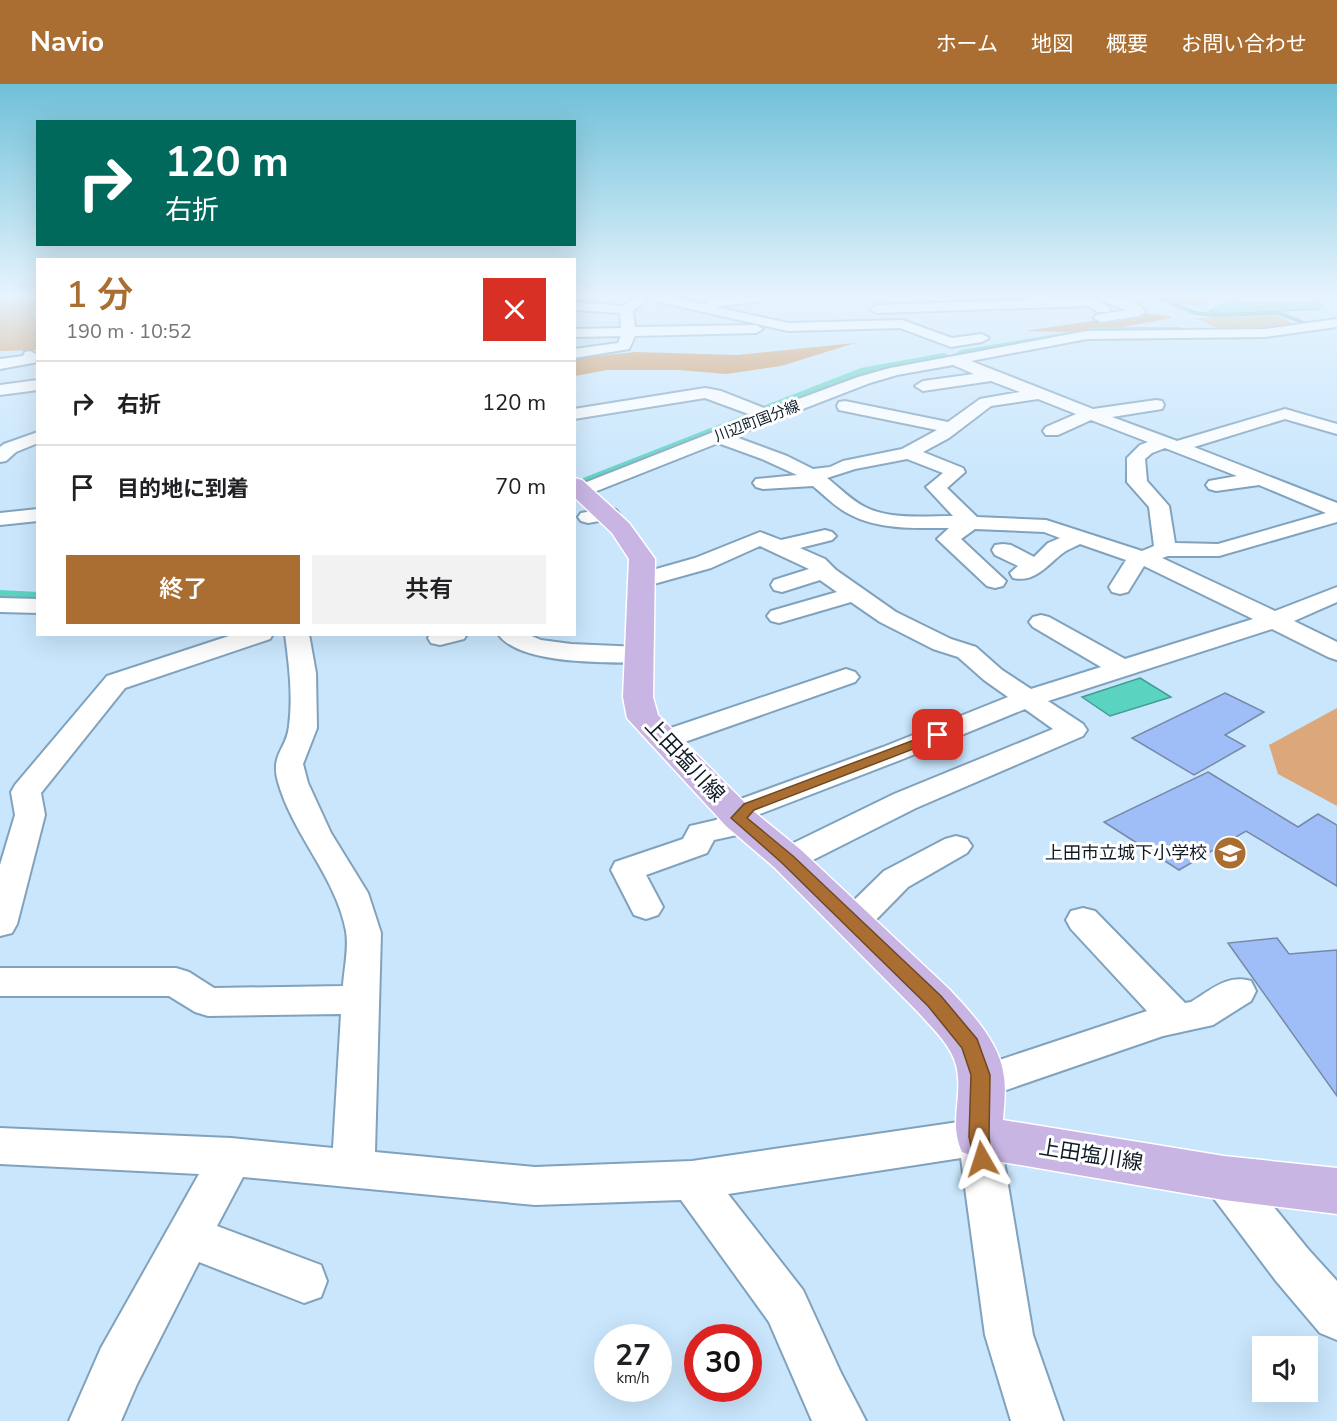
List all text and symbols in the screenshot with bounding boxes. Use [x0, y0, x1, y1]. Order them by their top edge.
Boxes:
text: Navio [30, 23, 104, 61]
text: ホーム [936, 30, 998, 58]
text: 地図 [1031, 30, 1073, 58]
text: 概要 [1106, 30, 1148, 58]
text: お問い合わせ [1181, 30, 1307, 58]
text: 120 m [165, 134, 289, 191]
icon: right [66, 144, 144, 222]
text: 右折 [165, 192, 219, 229]
text: 1 分 [66, 271, 133, 320]
button: close [483, 278, 546, 341]
text: 190 m · 10:52 [66, 318, 192, 345]
icon: right [66, 387, 99, 420]
text: 120 m [482, 388, 546, 418]
text: 右折 [117, 390, 161, 420]
street label: 川辺町国分線 [711, 396, 803, 446]
icon: arrive [66, 471, 99, 504]
text: 70 m [495, 472, 546, 502]
text: 目的地に到着 [117, 474, 249, 504]
button: 終了 [66, 555, 300, 624]
button: 共有 [312, 555, 546, 624]
pin [912, 709, 963, 760]
street label: 上田塩川線 [639, 712, 731, 808]
icon: arrive [921, 718, 954, 751]
school or university icon: 上田市立城下小学校 [1212, 835, 1248, 871]
place label: 上田市立城下小学校 [1045, 841, 1207, 865]
position arrow [950, 1127, 1014, 1191]
street label: 上田塩川線 [1037, 1133, 1145, 1177]
speed limit sign: 30 [684, 1324, 762, 1402]
text: 27 [615, 1335, 651, 1376]
map controls [1252, 1336, 1318, 1402]
button: sound [1252, 1336, 1318, 1402]
text: km/h [616, 1368, 650, 1388]

